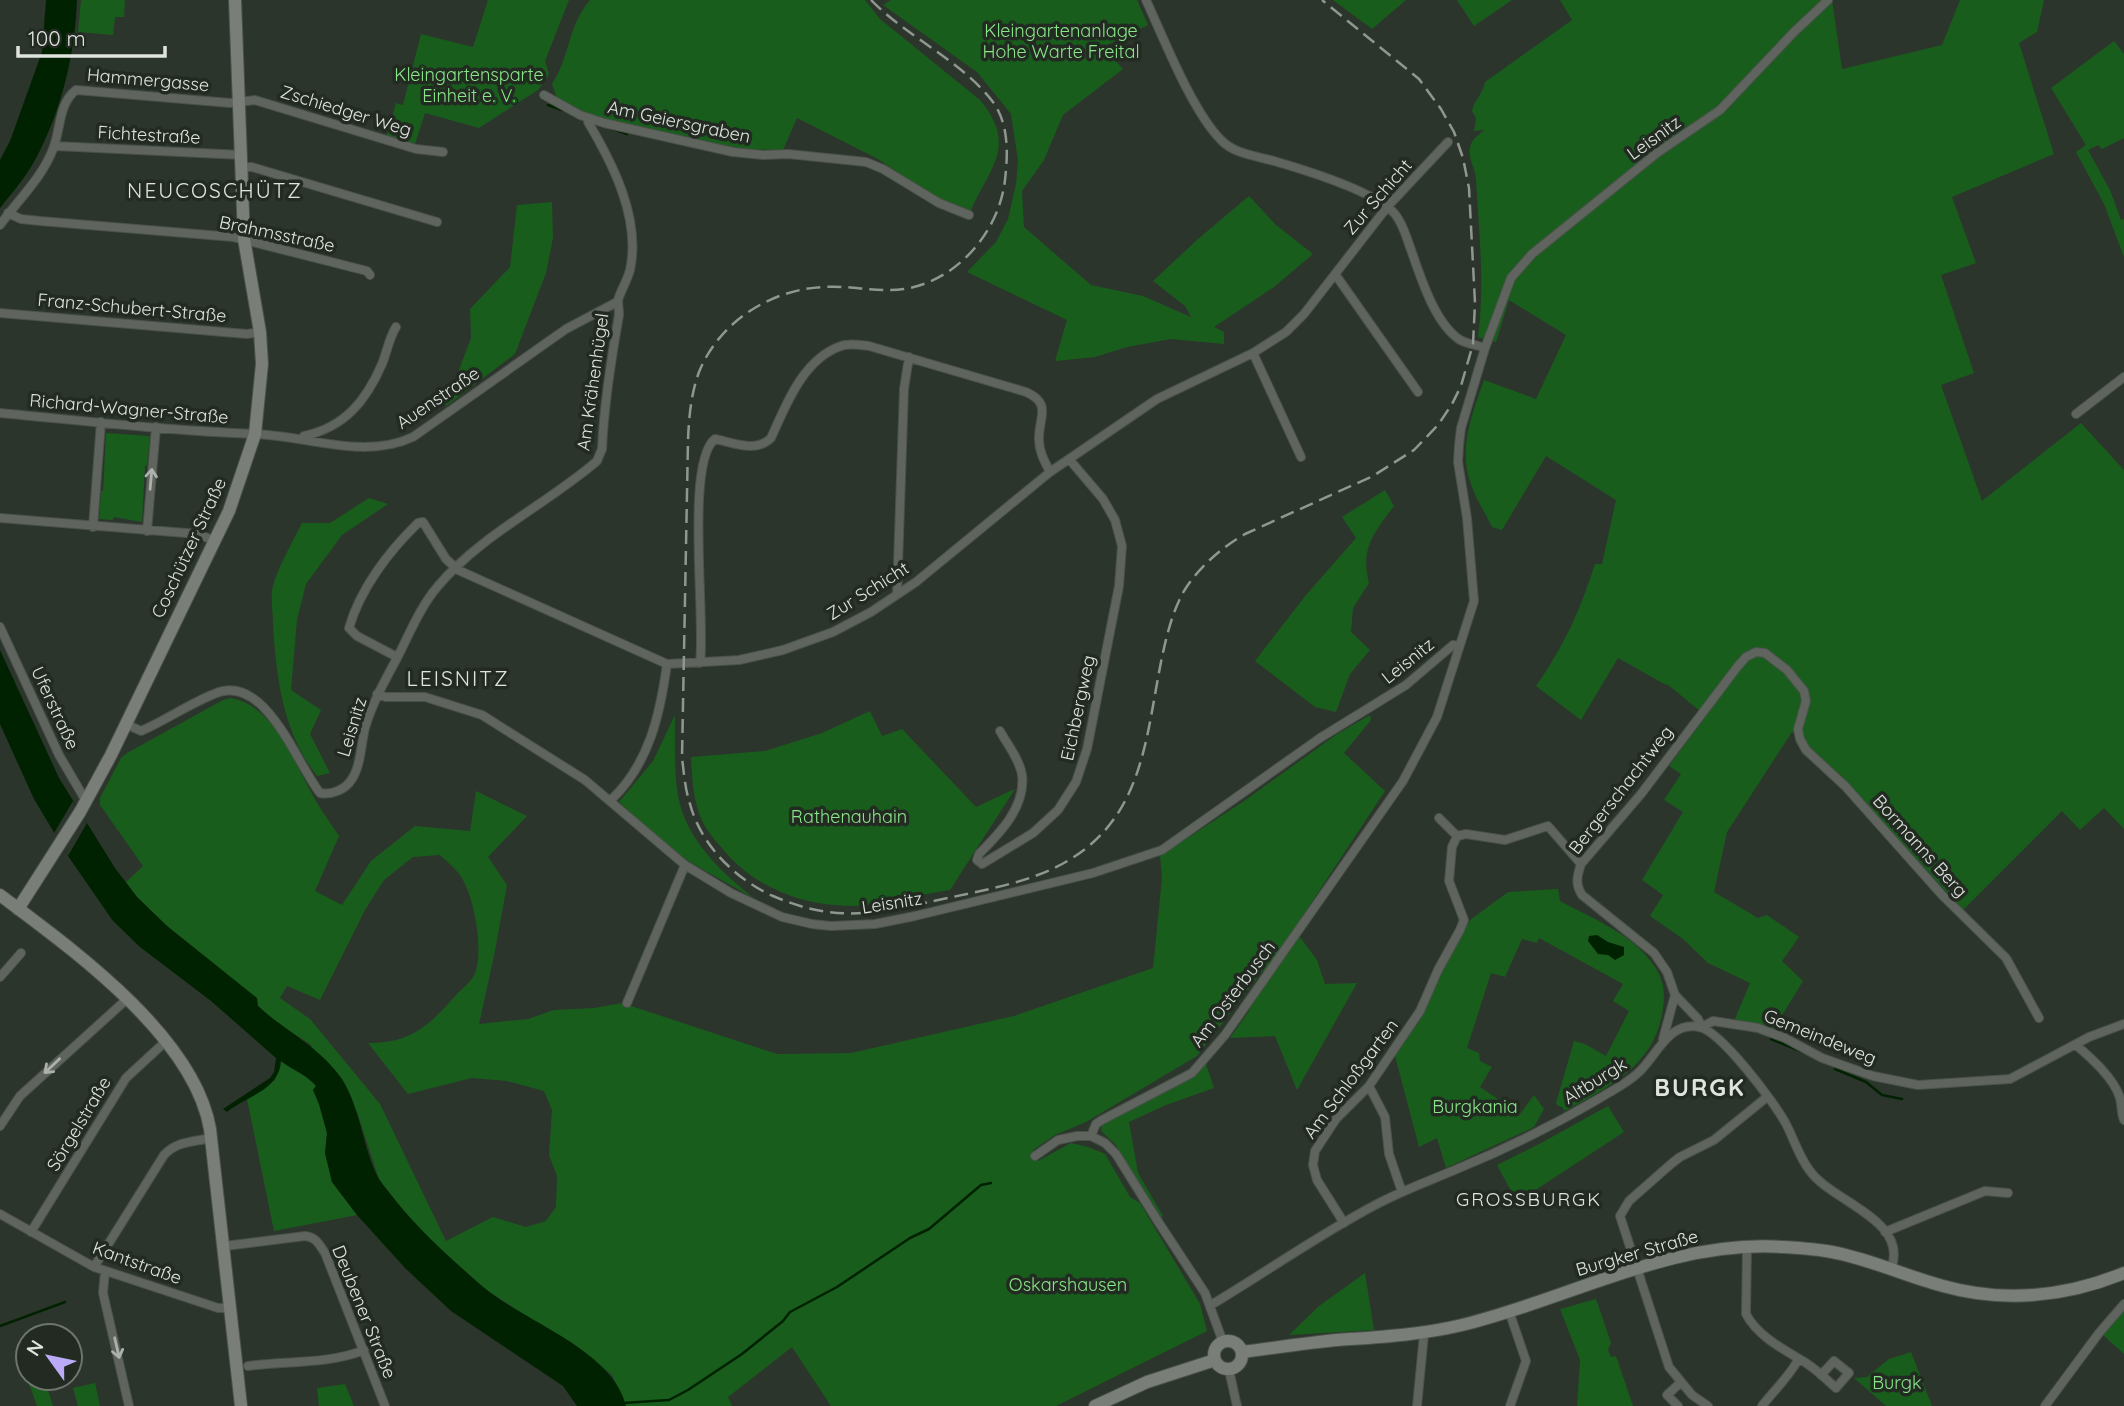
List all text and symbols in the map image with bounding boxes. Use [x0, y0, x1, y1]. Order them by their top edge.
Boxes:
scale bar [18, 14, 164, 58]
park label: Kleingartenanlage Hohe Warte Freital [982, 19, 1140, 63]
text: 100 m [28, 25, 86, 51]
street label: Hammergasse [86, 63, 210, 96]
park label: Kleingartensparte Einheit e. V. [394, 63, 544, 107]
street label: Zschiedger Weg [278, 80, 414, 141]
street label: Am Geiersgraben [606, 95, 753, 148]
street label: Leisnitz [1622, 110, 1685, 165]
street label: Fichtestraße [97, 120, 201, 149]
street label: Zur Schicht [1339, 154, 1417, 239]
district label: NEUCOSCHÜTZ [127, 177, 303, 203]
street label: Brahmsstraße [217, 210, 337, 257]
street label: Franz-Schubert-Straße [37, 288, 228, 327]
street label: Am Krähenhügel [571, 312, 614, 452]
street label: Auenstraße [392, 361, 484, 434]
street label: Richard-Wagner-Straße [29, 388, 229, 429]
one-way arrow [145, 468, 158, 491]
street label: Coschützer Straße [146, 474, 231, 622]
street label: Zur Schicht [822, 556, 913, 625]
street label: Leisnitz [1377, 632, 1439, 689]
street label: Eichbergweg [1055, 653, 1100, 763]
street label: Uferstraße [26, 663, 85, 753]
district label: LEISNITZ [407, 665, 509, 691]
street label: Leisnitz [332, 694, 371, 759]
street label: Bergerschachtweg [1563, 721, 1678, 858]
street label: Bormanns Berg [1868, 789, 1973, 902]
park label: Rathenauhain [791, 805, 907, 828]
street label: Leisnitz [860, 886, 924, 919]
street label: Am Osterbusch [1185, 936, 1280, 1052]
street label: Gemeindeweg [1761, 1003, 1880, 1070]
street label: Am Schloßgarten [1298, 1014, 1403, 1143]
street label: Altburgk [1559, 1052, 1631, 1109]
one-way arrow [43, 1058, 61, 1074]
street label: Sörgelstraße [41, 1072, 116, 1175]
district label: BURGK [1654, 1072, 1746, 1102]
park label: Burgkania [1432, 1095, 1518, 1118]
district label: GROSSBURGK [1456, 1187, 1602, 1211]
street label: Burgker Straße [1573, 1224, 1701, 1281]
street label: Kantstraße [89, 1236, 185, 1289]
street label: Deubener Straße [327, 1242, 402, 1382]
park label: Oskarshausen [1009, 1273, 1127, 1296]
north arrow [14, 1322, 84, 1392]
text: N [21, 1335, 49, 1360]
one-way arrow [110, 1336, 124, 1359]
park label: Burgk [1872, 1371, 1922, 1394]

